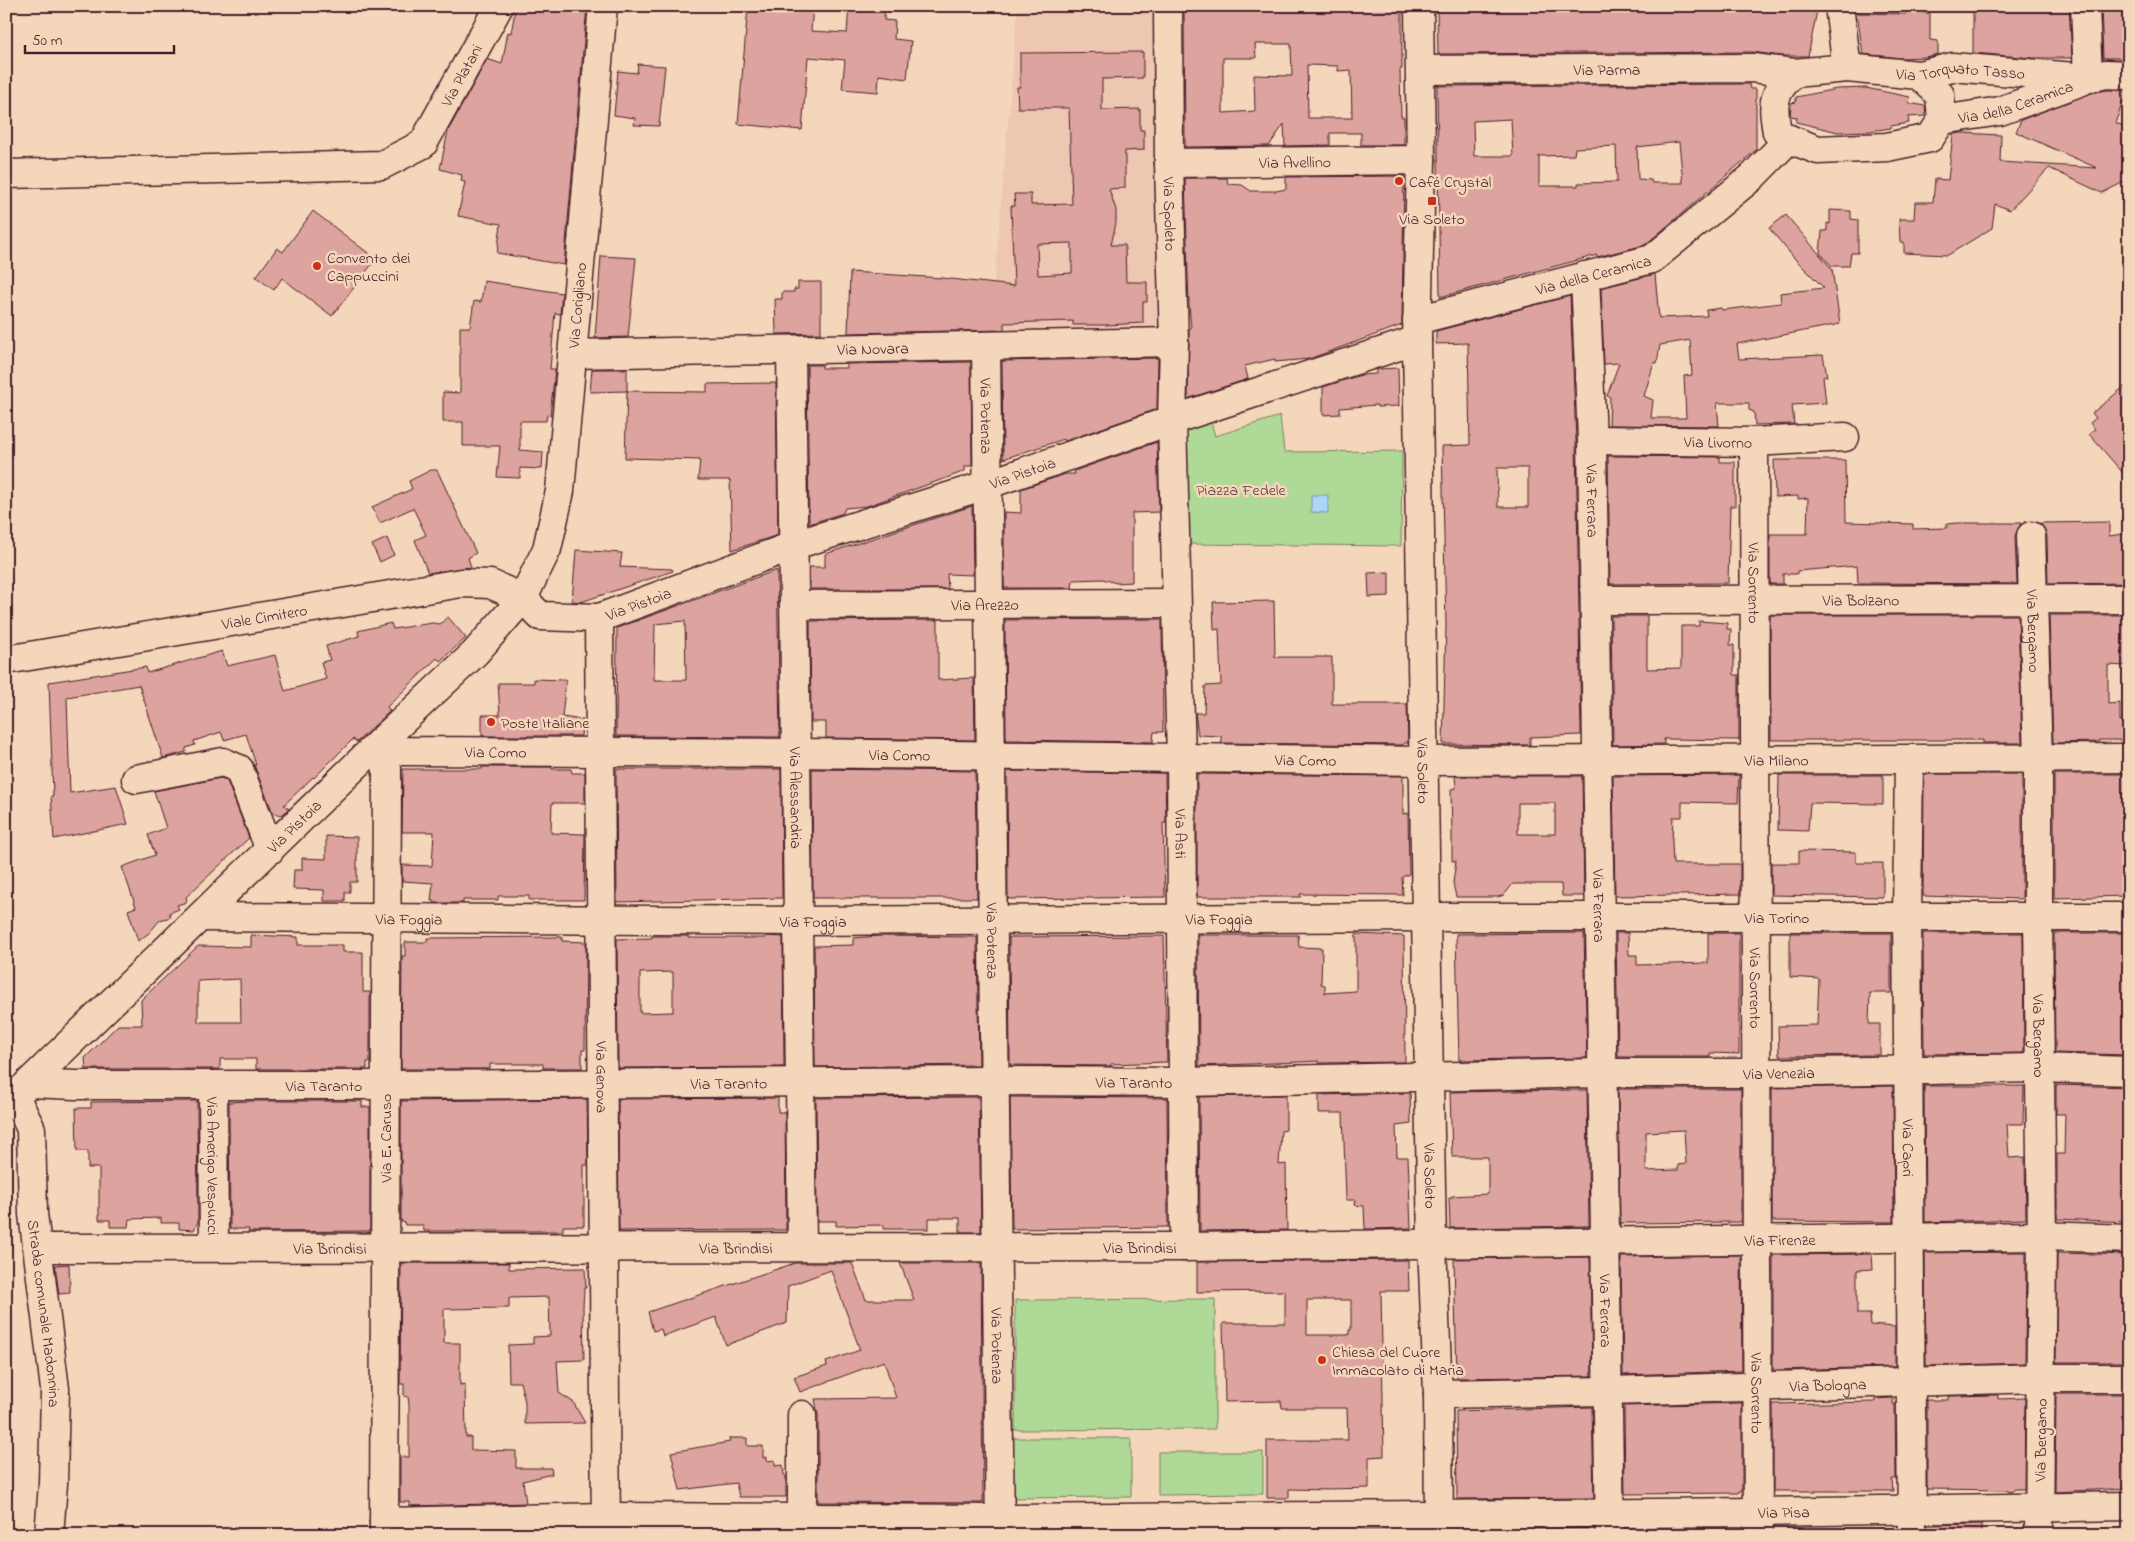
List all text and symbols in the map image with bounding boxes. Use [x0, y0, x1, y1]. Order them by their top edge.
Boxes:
scale bar [25, 22, 174, 54]
text: 50 m [32, 30, 63, 52]
street label: Via Platani [435, 40, 490, 113]
street label: Via Torquato Tasso [1894, 56, 2026, 89]
street label: Via Parma [1573, 59, 1641, 83]
street label: Via della Ceramica [1956, 75, 2077, 131]
street label: Via Avellino [1258, 151, 1331, 176]
place label: Café Crystal [1409, 171, 1492, 195]
marker: Café Crystal [1393, 175, 1405, 187]
street label: Via Spoleto [1155, 176, 1181, 252]
marker: Via Soleto [1426, 195, 1438, 207]
place label: Via Soleto [1398, 208, 1465, 232]
place label: Convento dei Cappuccini [327, 247, 411, 289]
street label: Via della Ceramica [1532, 250, 1654, 303]
marker: Convento dei Cappuccini [311, 260, 323, 272]
street label: Via Corigliano [563, 261, 594, 350]
street label: Via Novara [836, 337, 909, 363]
street label: Via Potenza [972, 377, 997, 454]
street label: Via Livorno [1683, 431, 1752, 456]
street label: Via Pistoia [986, 452, 1059, 497]
street label: Via Ferrara [1578, 463, 1604, 538]
park label: Piazza Fedele [1196, 479, 1287, 503]
street label: Via Sorrento [1740, 541, 1765, 624]
street label: Via Pistoia [602, 582, 675, 629]
street label: Via Bergamo [2019, 588, 2045, 673]
street label: Via Bolzano [1822, 589, 1899, 614]
street label: Via Arezzo [950, 594, 1019, 618]
street label: Viale Cimitero [219, 599, 309, 637]
place label: Poste Italiane [501, 712, 590, 736]
marker: Poste Italiane [485, 716, 497, 728]
street label: Via Soleto [1409, 737, 1434, 804]
street label: Via Como [464, 741, 527, 766]
street label: Via Como [868, 744, 931, 769]
street label: Via Alessandria [782, 746, 807, 849]
street label: Via Como [1274, 749, 1337, 774]
street label: Via Milano [1744, 749, 1809, 774]
street label: Via Pistoia [262, 795, 328, 860]
street label: Via Asti [1167, 808, 1192, 859]
street label: Via Ferrara [1585, 868, 1610, 943]
street label: Via Potenza [979, 902, 1003, 979]
street label: Via Torino [1744, 907, 1809, 931]
street label: Via Foggia [374, 908, 443, 933]
street label: Via Foggia [1184, 908, 1253, 933]
street label: Via Foggia [778, 911, 847, 935]
street label: Via Sorrento [1742, 946, 1766, 1029]
street label: Via Bergamo [2025, 993, 2050, 1078]
street label: Via Genova [588, 1040, 613, 1113]
street label: Via Venezia [1742, 1062, 1815, 1087]
street label: Via Taranto [689, 1072, 767, 1097]
street label: Via Taranto [1094, 1072, 1172, 1096]
street label: Via Taranto [285, 1075, 362, 1099]
street label: Via E. Caruso [375, 1094, 399, 1183]
street label: Via Amerigo Vespucci [199, 1096, 224, 1235]
street label: Via Capri [1895, 1118, 1919, 1177]
street label: Via Soleto [1416, 1142, 1441, 1209]
street label: Strada comunale Madonnina [20, 1218, 65, 1408]
street label: Via Firenze [1743, 1229, 1816, 1254]
street label: Via Brindisi [698, 1237, 773, 1261]
street label: Via Brindisi [1102, 1237, 1177, 1261]
street label: Via Brindisi [292, 1238, 367, 1262]
street label: Via Ferrara [1592, 1273, 1617, 1348]
street label: Via Potenza [983, 1307, 1008, 1384]
place label: Chiesa del Cuore Immacolato di Maria [1332, 1341, 1464, 1383]
street label: Via Sorrento [1743, 1351, 1768, 1434]
marker: Chiesa del Cuore Immacolato di Maria [1316, 1354, 1328, 1366]
street label: Via Bologna [1788, 1373, 1867, 1400]
street label: Via Bergamo [2029, 1398, 2055, 1483]
street label: Via Pisa [1757, 1501, 1810, 1526]

